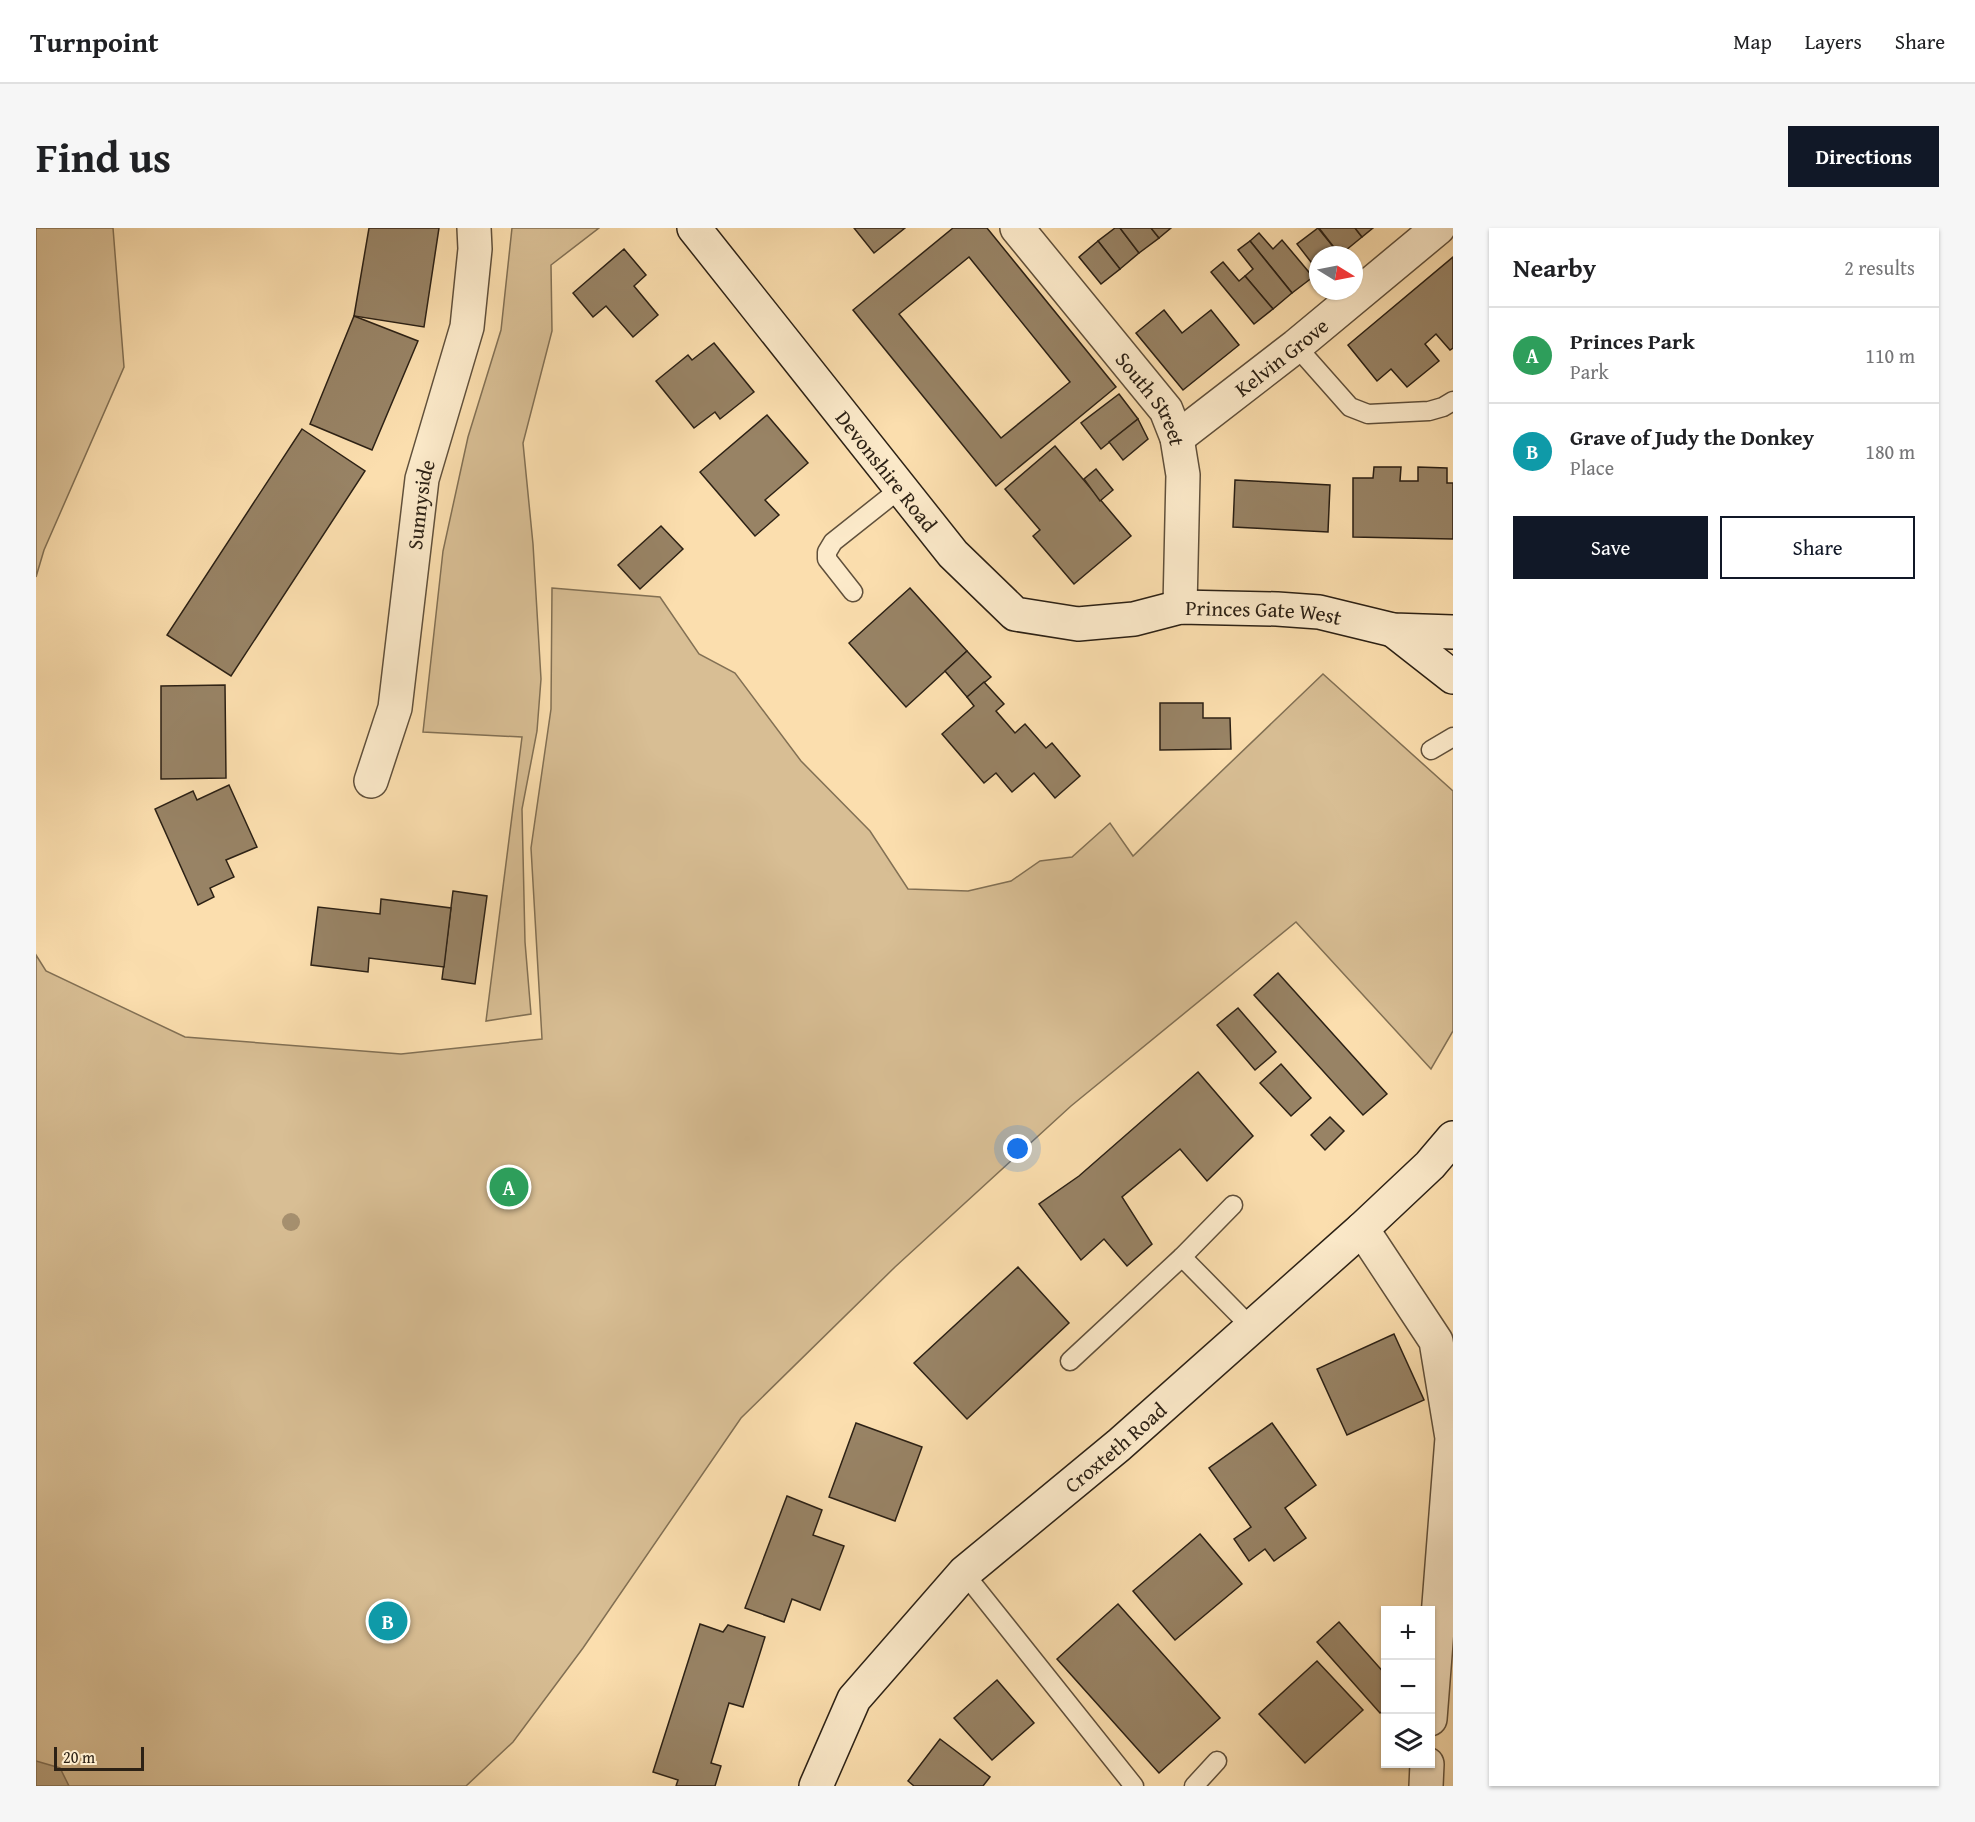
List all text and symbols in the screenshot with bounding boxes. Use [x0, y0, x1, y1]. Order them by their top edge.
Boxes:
text: Turnpoint [30, 21, 159, 62]
text: Map [1733, 26, 1772, 57]
text: Layers [1805, 26, 1862, 57]
text: Share [1895, 26, 1945, 57]
text: Find us [36, 126, 171, 187]
button: Directions [1788, 126, 1939, 187]
north arrow [1309, 246, 1363, 300]
text: Nearby [1513, 248, 1596, 287]
text: 2 results [1844, 253, 1915, 282]
street label: Kelvin Grove [1228, 310, 1335, 404]
text: Princes Park [1570, 325, 1695, 357]
text: A [1526, 341, 1539, 370]
text: 110 m [1865, 341, 1915, 370]
street label: South Street [1108, 345, 1194, 448]
text: Park [1570, 357, 1609, 386]
street label: Devonshire Road [829, 403, 946, 539]
text: Grave of Judy the Donkey [1570, 421, 1814, 453]
text: B [1526, 437, 1539, 466]
text: 180 m [1865, 437, 1915, 466]
text: Place [1570, 453, 1614, 482]
street label: Sunnyside [398, 455, 443, 551]
button: Save [1513, 516, 1708, 579]
button: Share [1720, 516, 1915, 579]
street label: Princes Gate West [1185, 592, 1346, 633]
your location [1003, 1134, 1032, 1163]
pin: A [490, 1164, 528, 1210]
street label: Croxteth Road [1057, 1394, 1174, 1500]
pin: B [368, 1598, 408, 1644]
map controls [1381, 1606, 1435, 1768]
button: + [1381, 1606, 1435, 1660]
button: − [1381, 1660, 1435, 1714]
button: layers [1381, 1714, 1435, 1768]
scale bar [54, 1744, 144, 1772]
text: 20 m [63, 1745, 95, 1769]

